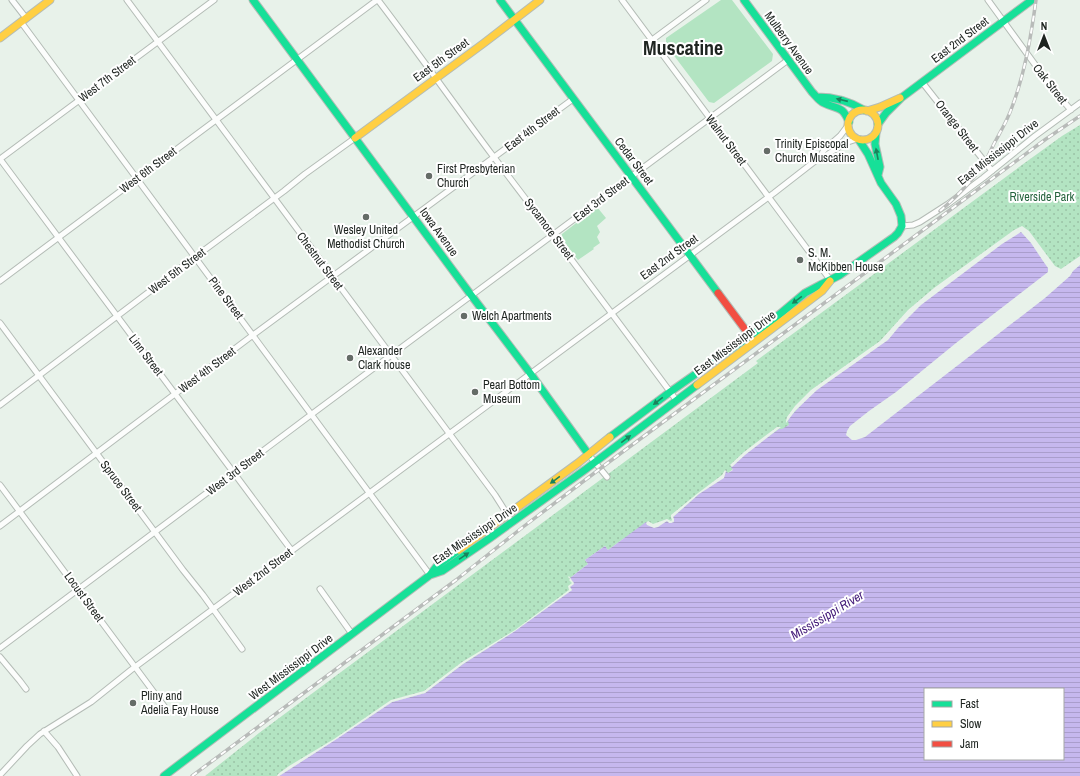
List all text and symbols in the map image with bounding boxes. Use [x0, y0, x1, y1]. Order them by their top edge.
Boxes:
street label: Mulberry Avenue [761, 8, 817, 78]
street label: East 2nd Street [928, 13, 992, 67]
north arrow [1024, 16, 1064, 56]
text: N [1041, 19, 1047, 33]
street label: East 5th Street [410, 34, 472, 86]
district label: Muscatine [643, 34, 723, 61]
street label: West 7th Street [75, 52, 139, 106]
street label: Oak Street [1029, 61, 1071, 108]
one-way arrow [835, 97, 848, 103]
street label: Orange Street [932, 97, 982, 155]
street label: East 4th Street [501, 103, 563, 155]
street label: Walnut Street [702, 112, 750, 169]
street label: East Mississippi Drive [954, 115, 1042, 189]
street label: Cedar Street [611, 134, 657, 188]
place label: Trinity Episcopal Church Muscatine [775, 136, 855, 166]
street label: West 6th Street [116, 143, 180, 197]
marker: Trinity Episcopal Church Muscatine [762, 146, 772, 156]
one-way arrow [874, 148, 880, 160]
place label: First Presbyterian Church [437, 161, 515, 191]
marker: First Presbyterian Church [424, 171, 434, 181]
street label: East 3rd Street [570, 173, 632, 225]
park label: Riverside Park [1009, 189, 1075, 205]
street label: Sycamore Street [521, 195, 578, 263]
street label: Iowa Avenue [416, 205, 462, 259]
marker: Wesley United Methodist Church [361, 212, 371, 222]
place label: Wesley United Methodist Church [327, 222, 405, 252]
street label: Chestnut Street [293, 229, 347, 293]
street label: East 2nd Street [637, 230, 701, 283]
street label: West 5th Street [145, 244, 209, 298]
place label: S. M. McKibben House [808, 245, 883, 275]
marker: S. M. McKibben House [795, 255, 805, 265]
street label: Pine Street [205, 274, 247, 323]
one-way arrow [792, 296, 802, 304]
street label: East Mississippi Drive [691, 307, 779, 379]
place label: Welch Apartments [472, 308, 552, 324]
marker: Welch Apartments [459, 311, 469, 321]
street label: Linn Street [125, 331, 167, 379]
street label: West 4th Street [175, 343, 239, 397]
place label: Alexander Clark house [357, 343, 411, 373]
marker: Alexander Clark house [345, 353, 355, 363]
place label: Pearl Bottom Museum [483, 377, 540, 407]
marker: Pearl Bottom Museum [470, 387, 480, 397]
one-way arrow [653, 397, 664, 405]
one-way arrow [621, 435, 631, 443]
street label: West 3rd Street [203, 445, 267, 499]
street label: Spruce Street [97, 457, 146, 515]
one-way arrow [550, 476, 560, 484]
street label: East Mississippi Drive [430, 500, 520, 568]
street label: West 2nd Street [230, 544, 296, 600]
one-way arrow [459, 552, 469, 560]
street label: Locust Street [60, 569, 108, 625]
water label: Mississippi River [787, 586, 867, 643]
street label: West Mississippi Drive [246, 630, 336, 704]
place label: Pliny and Adelia Fay House [140, 688, 219, 718]
legend [924, 688, 1064, 760]
text: Fast [960, 696, 979, 712]
marker: Pliny and Adelia Fay House [128, 698, 138, 708]
text: Slow [960, 716, 982, 732]
text: Jam [960, 736, 979, 752]

